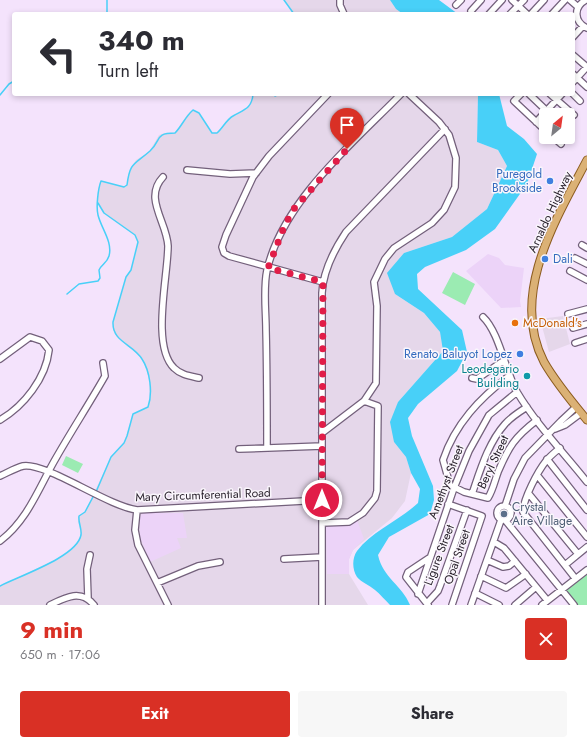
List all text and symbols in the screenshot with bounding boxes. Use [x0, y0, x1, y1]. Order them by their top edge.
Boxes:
text: 340 m [98, 20, 185, 61]
icon: left [32, 28, 84, 80]
text: Turn left [98, 58, 158, 84]
pin [330, 108, 364, 149]
north arrow [539, 108, 575, 144]
map controls [539, 108, 575, 144]
icon: arrive [336, 114, 358, 136]
place label: Puregold Brookside [492, 165, 542, 197]
street label: Arnaldo Highway [523, 168, 577, 256]
marker: Puregold Brookside [545, 176, 555, 186]
place label: Dali [553, 250, 573, 268]
marker: Dali [540, 254, 550, 264]
place label: McDonald's [523, 314, 582, 332]
marker: McDonald's [510, 318, 520, 328]
place label: Renato Baluyot Lopez [404, 345, 512, 363]
marker: Renato Baluyot Lopez [515, 349, 525, 359]
place label: Leodegario Building [461, 360, 519, 392]
marker: Leodegario Building [522, 371, 532, 381]
street label: Beryl Street [473, 432, 513, 492]
street label: Amethyst Street [424, 442, 468, 522]
position arrow [301, 479, 343, 521]
street label: Mary Circumferential Road [135, 484, 271, 506]
place label: Crystal Aire Village [512, 498, 572, 530]
marker: Crystal Aire Village [499, 509, 509, 519]
street label: Ligure Street [419, 522, 459, 588]
street label: Opal Street [439, 527, 475, 587]
text: 9 min [20, 612, 83, 647]
button: close [525, 618, 567, 660]
text: 650 m · 17:06 [20, 645, 100, 664]
button: Exit [20, 691, 290, 737]
button: Share [298, 691, 567, 737]

